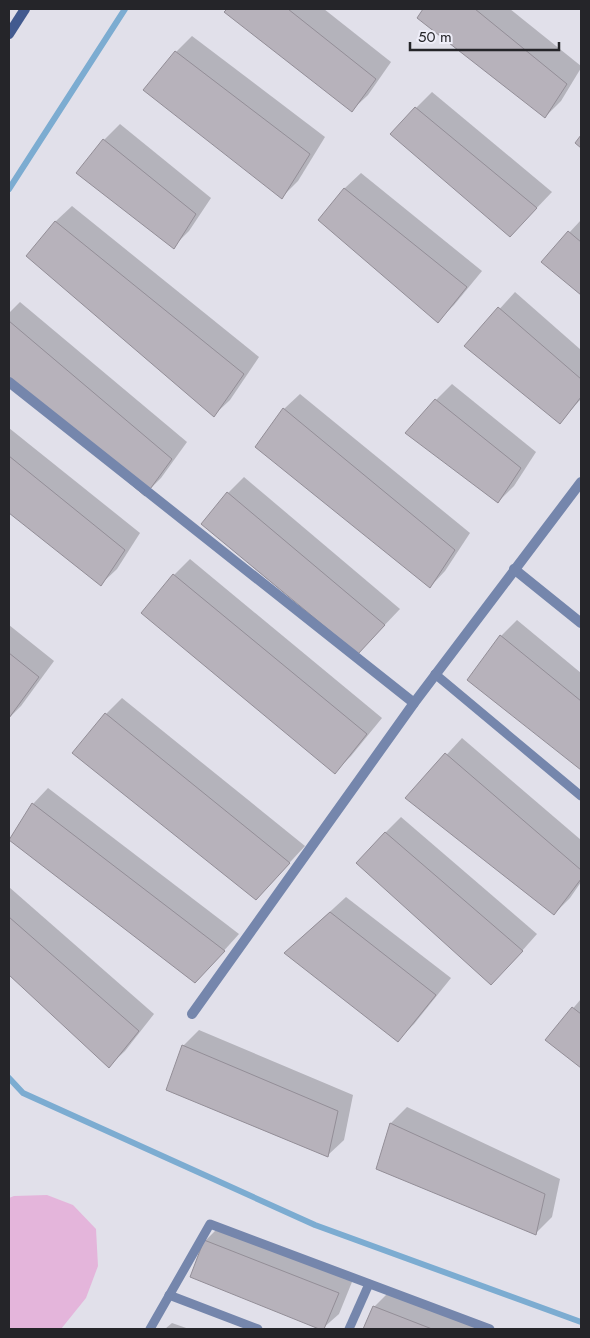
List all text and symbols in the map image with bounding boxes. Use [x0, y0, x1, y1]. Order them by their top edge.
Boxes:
scale bar [410, 20, 559, 52]
text: 50 m [418, 26, 452, 48]

